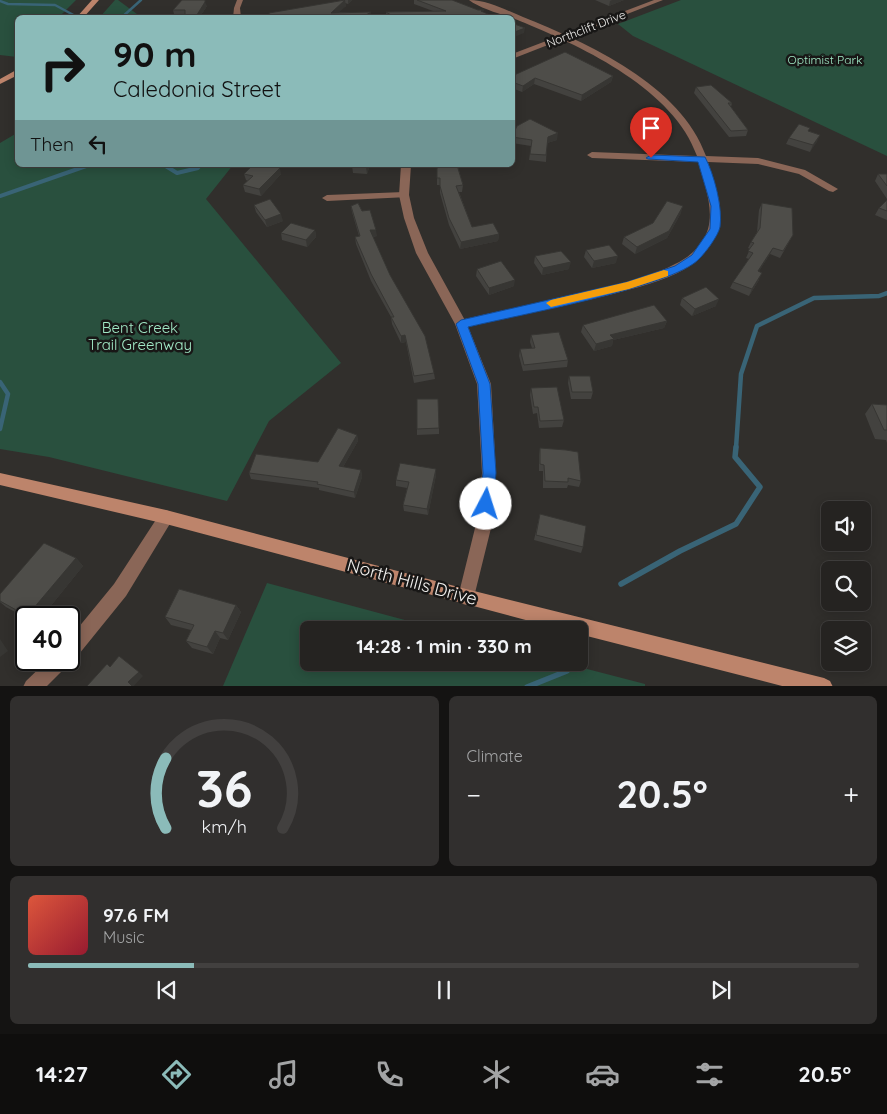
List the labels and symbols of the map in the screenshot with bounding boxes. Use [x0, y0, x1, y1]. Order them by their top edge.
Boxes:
street label: Northclift Drive [544, 6, 628, 51]
park label: Optimist Park [788, 52, 863, 67]
pin [630, 107, 672, 158]
park label: Bent Creek Trail Greenway [88, 318, 192, 354]
position arrow [459, 477, 511, 529]
street label: North Hills Drive [344, 553, 480, 610]
speed limit sign: 40 [15, 606, 80, 671]

